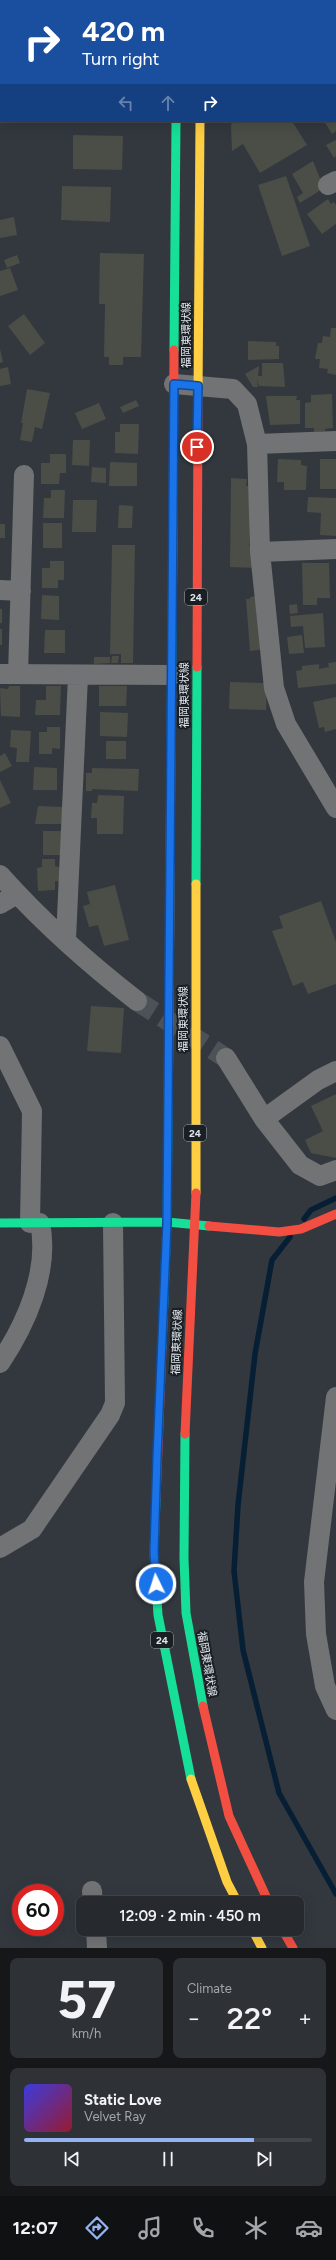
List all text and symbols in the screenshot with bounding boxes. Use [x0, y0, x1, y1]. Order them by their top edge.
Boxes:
text: 420 m [82, 14, 165, 48]
icon: right [16, 16, 68, 68]
text: Turn right [82, 48, 159, 70]
icon: left [115, 92, 137, 114]
icon: ahead [157, 92, 179, 114]
icon: right [199, 92, 221, 114]
street label: 福岡東環状線 [180, 302, 193, 368]
pin [180, 430, 214, 464]
icon: arrive [186, 436, 208, 458]
road number: 24 [185, 589, 207, 605]
street label: 福岡東環状線 [178, 662, 191, 728]
street label: 福岡東環状線 [177, 986, 190, 1052]
road number: 24 [184, 1125, 206, 1141]
street label: 福岡東環状線 [169, 1309, 185, 1375]
position arrow [135, 1563, 177, 1605]
street label: 福岡東環状線 [195, 1630, 219, 1698]
road number: 24 [151, 1632, 173, 1648]
speed limit sign: 60 [12, 1884, 64, 1936]
text: 12:09 · 2 min · 450 m [119, 1907, 261, 1925]
text: 57 [57, 1969, 116, 2031]
text: Climate [187, 1981, 232, 1996]
text: 22° [227, 2000, 272, 2037]
text: − [187, 2005, 201, 2032]
text: + [298, 2005, 312, 2032]
text: km/h [72, 2026, 101, 2041]
text: Static Love [84, 2091, 162, 2109]
text: Velvet Ray [84, 2109, 146, 2124]
icon: previous [61, 2148, 83, 2170]
icon: pause [157, 2148, 179, 2170]
icon: next [253, 2148, 275, 2170]
icon: directions [83, 2214, 111, 2242]
icon: music [136, 2214, 164, 2242]
icon: phone [189, 2214, 217, 2242]
icon: climate [242, 2214, 270, 2242]
icon: car [295, 2214, 323, 2242]
text: 12:07 [13, 2217, 58, 2239]

